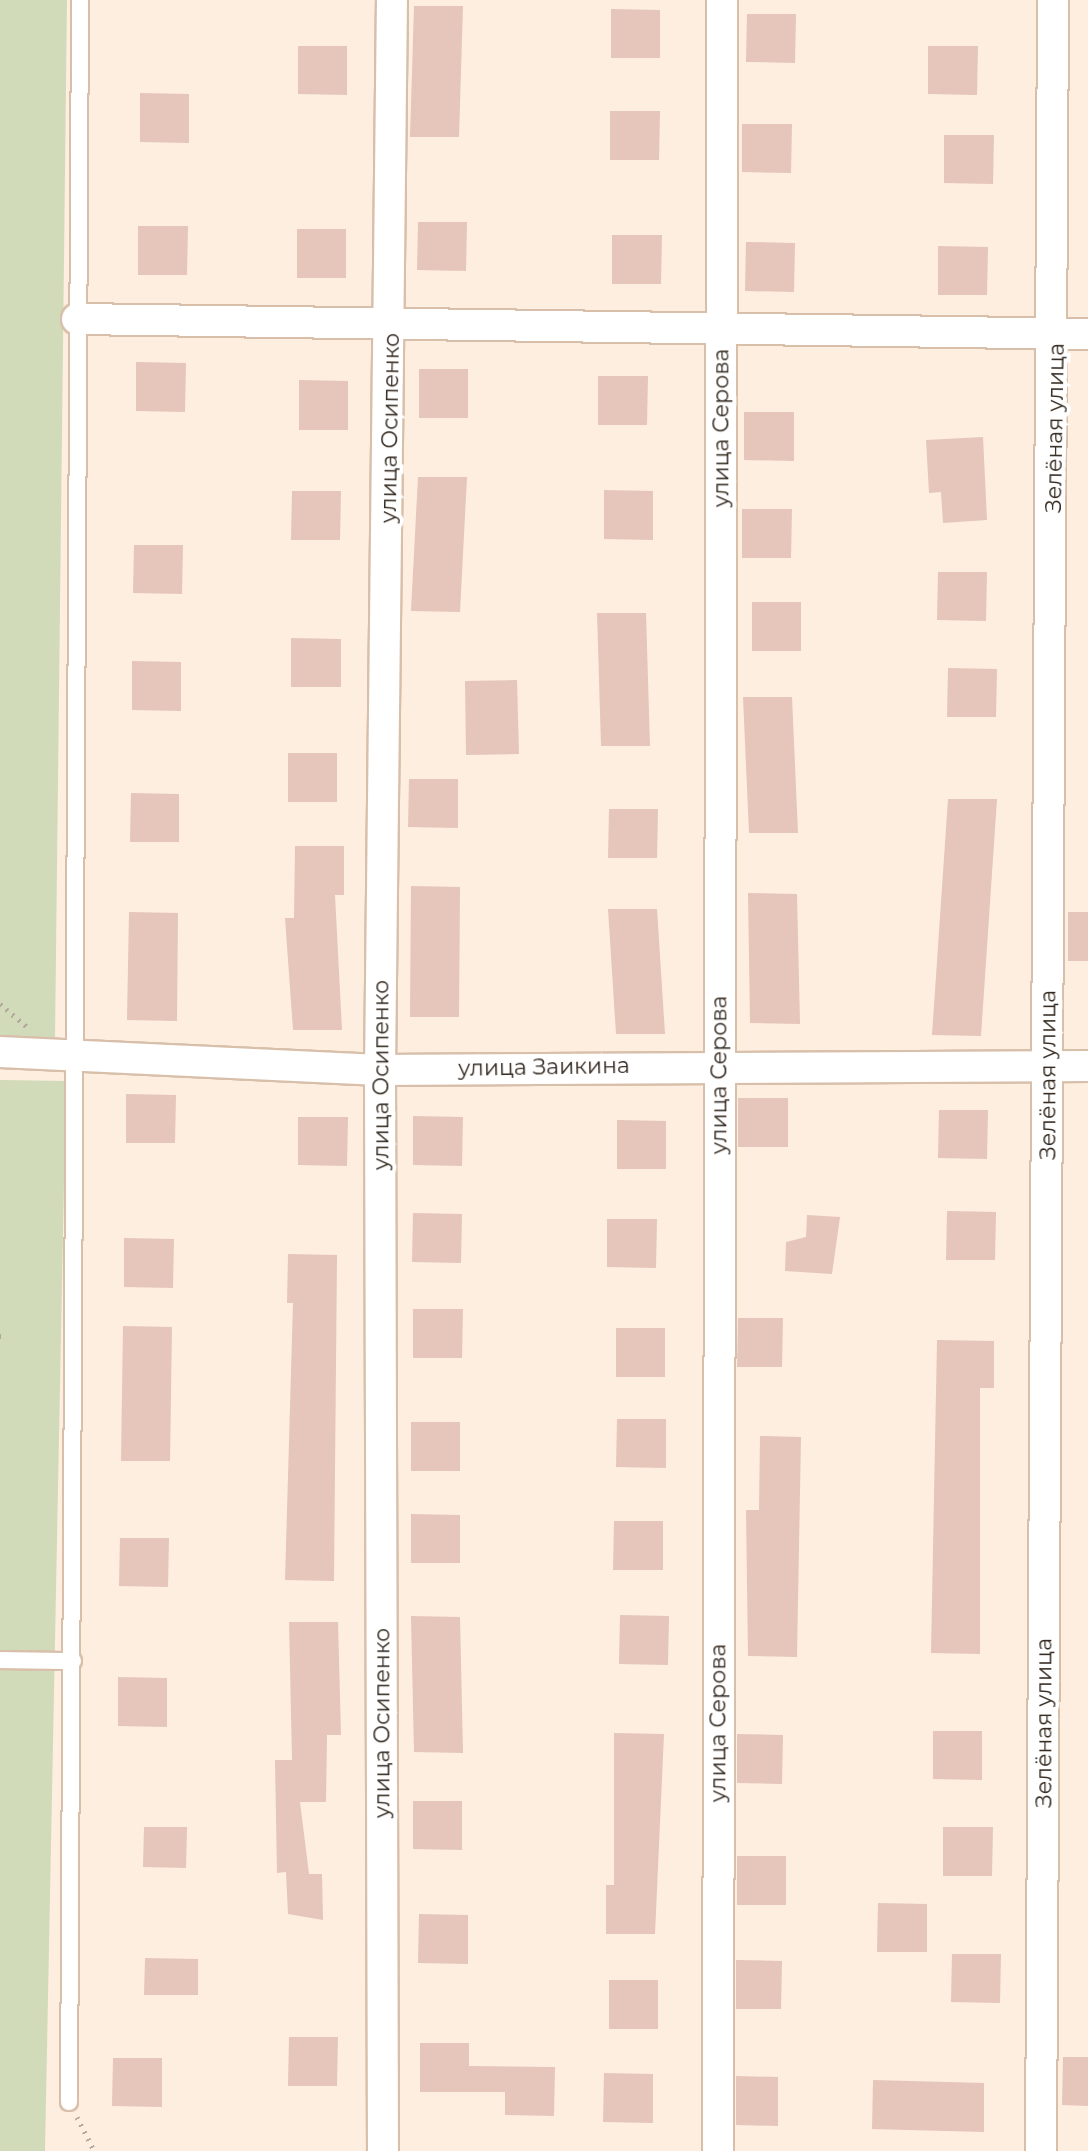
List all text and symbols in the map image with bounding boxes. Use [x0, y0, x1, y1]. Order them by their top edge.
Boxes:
street label: улица Осипенко [375, 333, 405, 523]
street label: Зелёная улица [1040, 343, 1070, 513]
street label: улица Серова [708, 349, 734, 507]
street label: улица Осипенко [368, 980, 394, 1170]
street label: Зелёная улица [1035, 990, 1061, 1160]
street label: улица Серова [706, 996, 732, 1154]
street label: улица Заикина [458, 1052, 630, 1082]
street label: улица Осипенко [369, 1628, 395, 1818]
street label: Зелёная улица [1031, 1638, 1057, 1808]
street label: улица Серова [705, 1644, 731, 1802]

